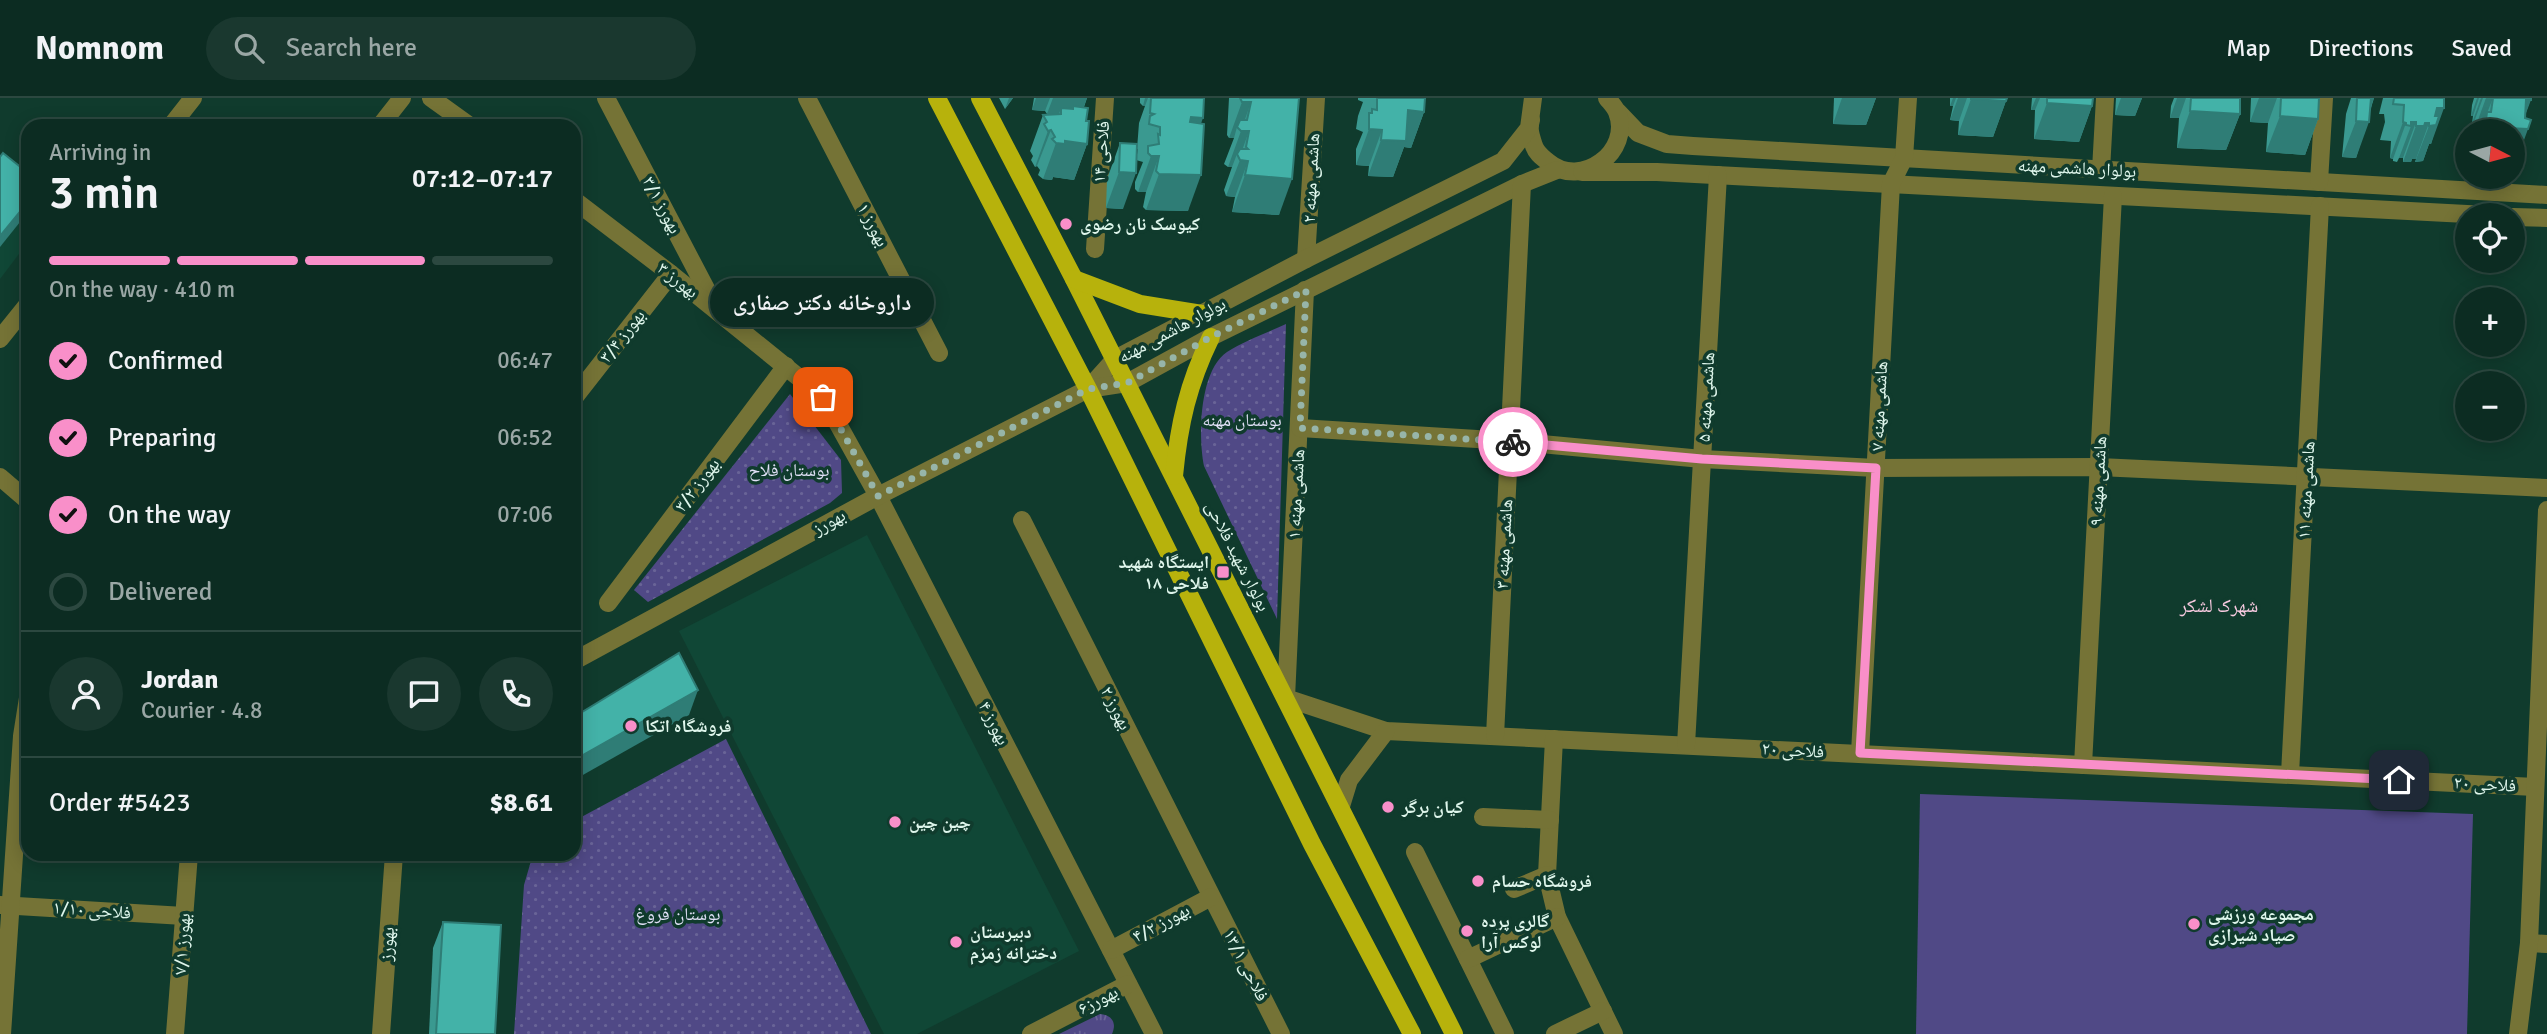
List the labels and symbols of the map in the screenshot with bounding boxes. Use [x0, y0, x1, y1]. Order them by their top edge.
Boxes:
north arrow [2455, 119, 2525, 189]
street label: فلاحی ۱۴ [1088, 120, 1114, 184]
street label: هاشمی مهنه ۲ [1298, 133, 1324, 223]
street label: بولوار هاشمی مهنه [2017, 154, 2137, 182]
street label: بهورز ۳/۱ [638, 173, 686, 238]
street label: بهورز ۱ [852, 199, 894, 251]
place label: کیوسک نان رضوی [1080, 213, 1200, 235]
marker: کیوسک نان رضوی [1058, 216, 1074, 232]
street label: بهورز ۳ [653, 257, 703, 303]
callout: داروخانه دکتر صفاری [711, 278, 935, 327]
street label: بولوار هاشمی مهنه [1114, 292, 1230, 368]
street label: بهورز ۳/۴ [594, 305, 650, 367]
street label: هاشمی مهنه ۵ [1693, 352, 1719, 442]
street label: هاشمی مهنه ۷ [1866, 361, 1892, 451]
pin [793, 367, 853, 427]
courier [1478, 407, 1548, 477]
park label: بوستان مهنه [1202, 409, 1282, 431]
street label: هاشمی مهنه ۹ [2085, 436, 2111, 526]
street label: هاشمی مهنه ۱۱ [2292, 441, 2320, 539]
street label: هاشمی مهنه ۱ [1283, 449, 1309, 539]
street label: بهورز ۳/۲ [670, 454, 724, 516]
park label: بوستان فلاح [749, 459, 829, 482]
street label: بولوار شهید فلاحی [1201, 497, 1275, 615]
street label: هاشمی مهنه ۳ [1491, 499, 1517, 589]
street label: بهورز [808, 504, 849, 540]
place label: ایستگاه شهید فلاحی ۱۸ [1119, 551, 1209, 594]
marker: ایستگاه شهید فلاحی ۱۸ [1215, 564, 1231, 580]
district label: شهرک لشکر [2179, 594, 2258, 618]
street label: بهورز ۲ [1096, 682, 1136, 734]
street label: بهورز ۴ [974, 697, 1014, 749]
place label: فروشگاه اتکا [645, 715, 731, 737]
marker: فروشگاه اتکا [623, 718, 639, 734]
street label: فلاحی ۲۰ [1761, 737, 1825, 763]
pin [2369, 750, 2429, 810]
street label: فلاحی ۲۰ [2453, 771, 2517, 797]
place label: کیان برگر [1401, 796, 1464, 818]
marker: کیان برگر [1380, 799, 1396, 815]
place label: چین چین [909, 811, 971, 833]
marker: چین چین [887, 814, 903, 830]
place label: فروشگاه حسام [1492, 870, 1592, 893]
marker: فروشگاه حسام [1470, 873, 1486, 889]
street label: فلاحی ۱/۱۰ [52, 896, 132, 924]
street label: بهورز ۴/۲ [1129, 899, 1194, 947]
park label: بوستان فروغ [636, 903, 720, 925]
place label: مجموعه ورزشی صیاد شیرازی [2208, 903, 2314, 946]
place label: گالری پرده لوکس آرا [1481, 910, 1549, 953]
street label: بهورز ۷/۱ [169, 912, 195, 976]
marker: مجموعه ورزشی صیاد شیرازی [2186, 916, 2202, 932]
place label: دبیرستان دخترانه زمزم [970, 921, 1057, 965]
marker: گالری پرده لوکس آرا [1459, 923, 1475, 939]
street label: فلاحی ۱۳/۱ [1218, 925, 1274, 1005]
street label: بهورز [375, 926, 399, 963]
marker: دبیرستان دخترانه زمزم [948, 934, 964, 950]
street label: بهورز۶ [1074, 981, 1122, 1019]

